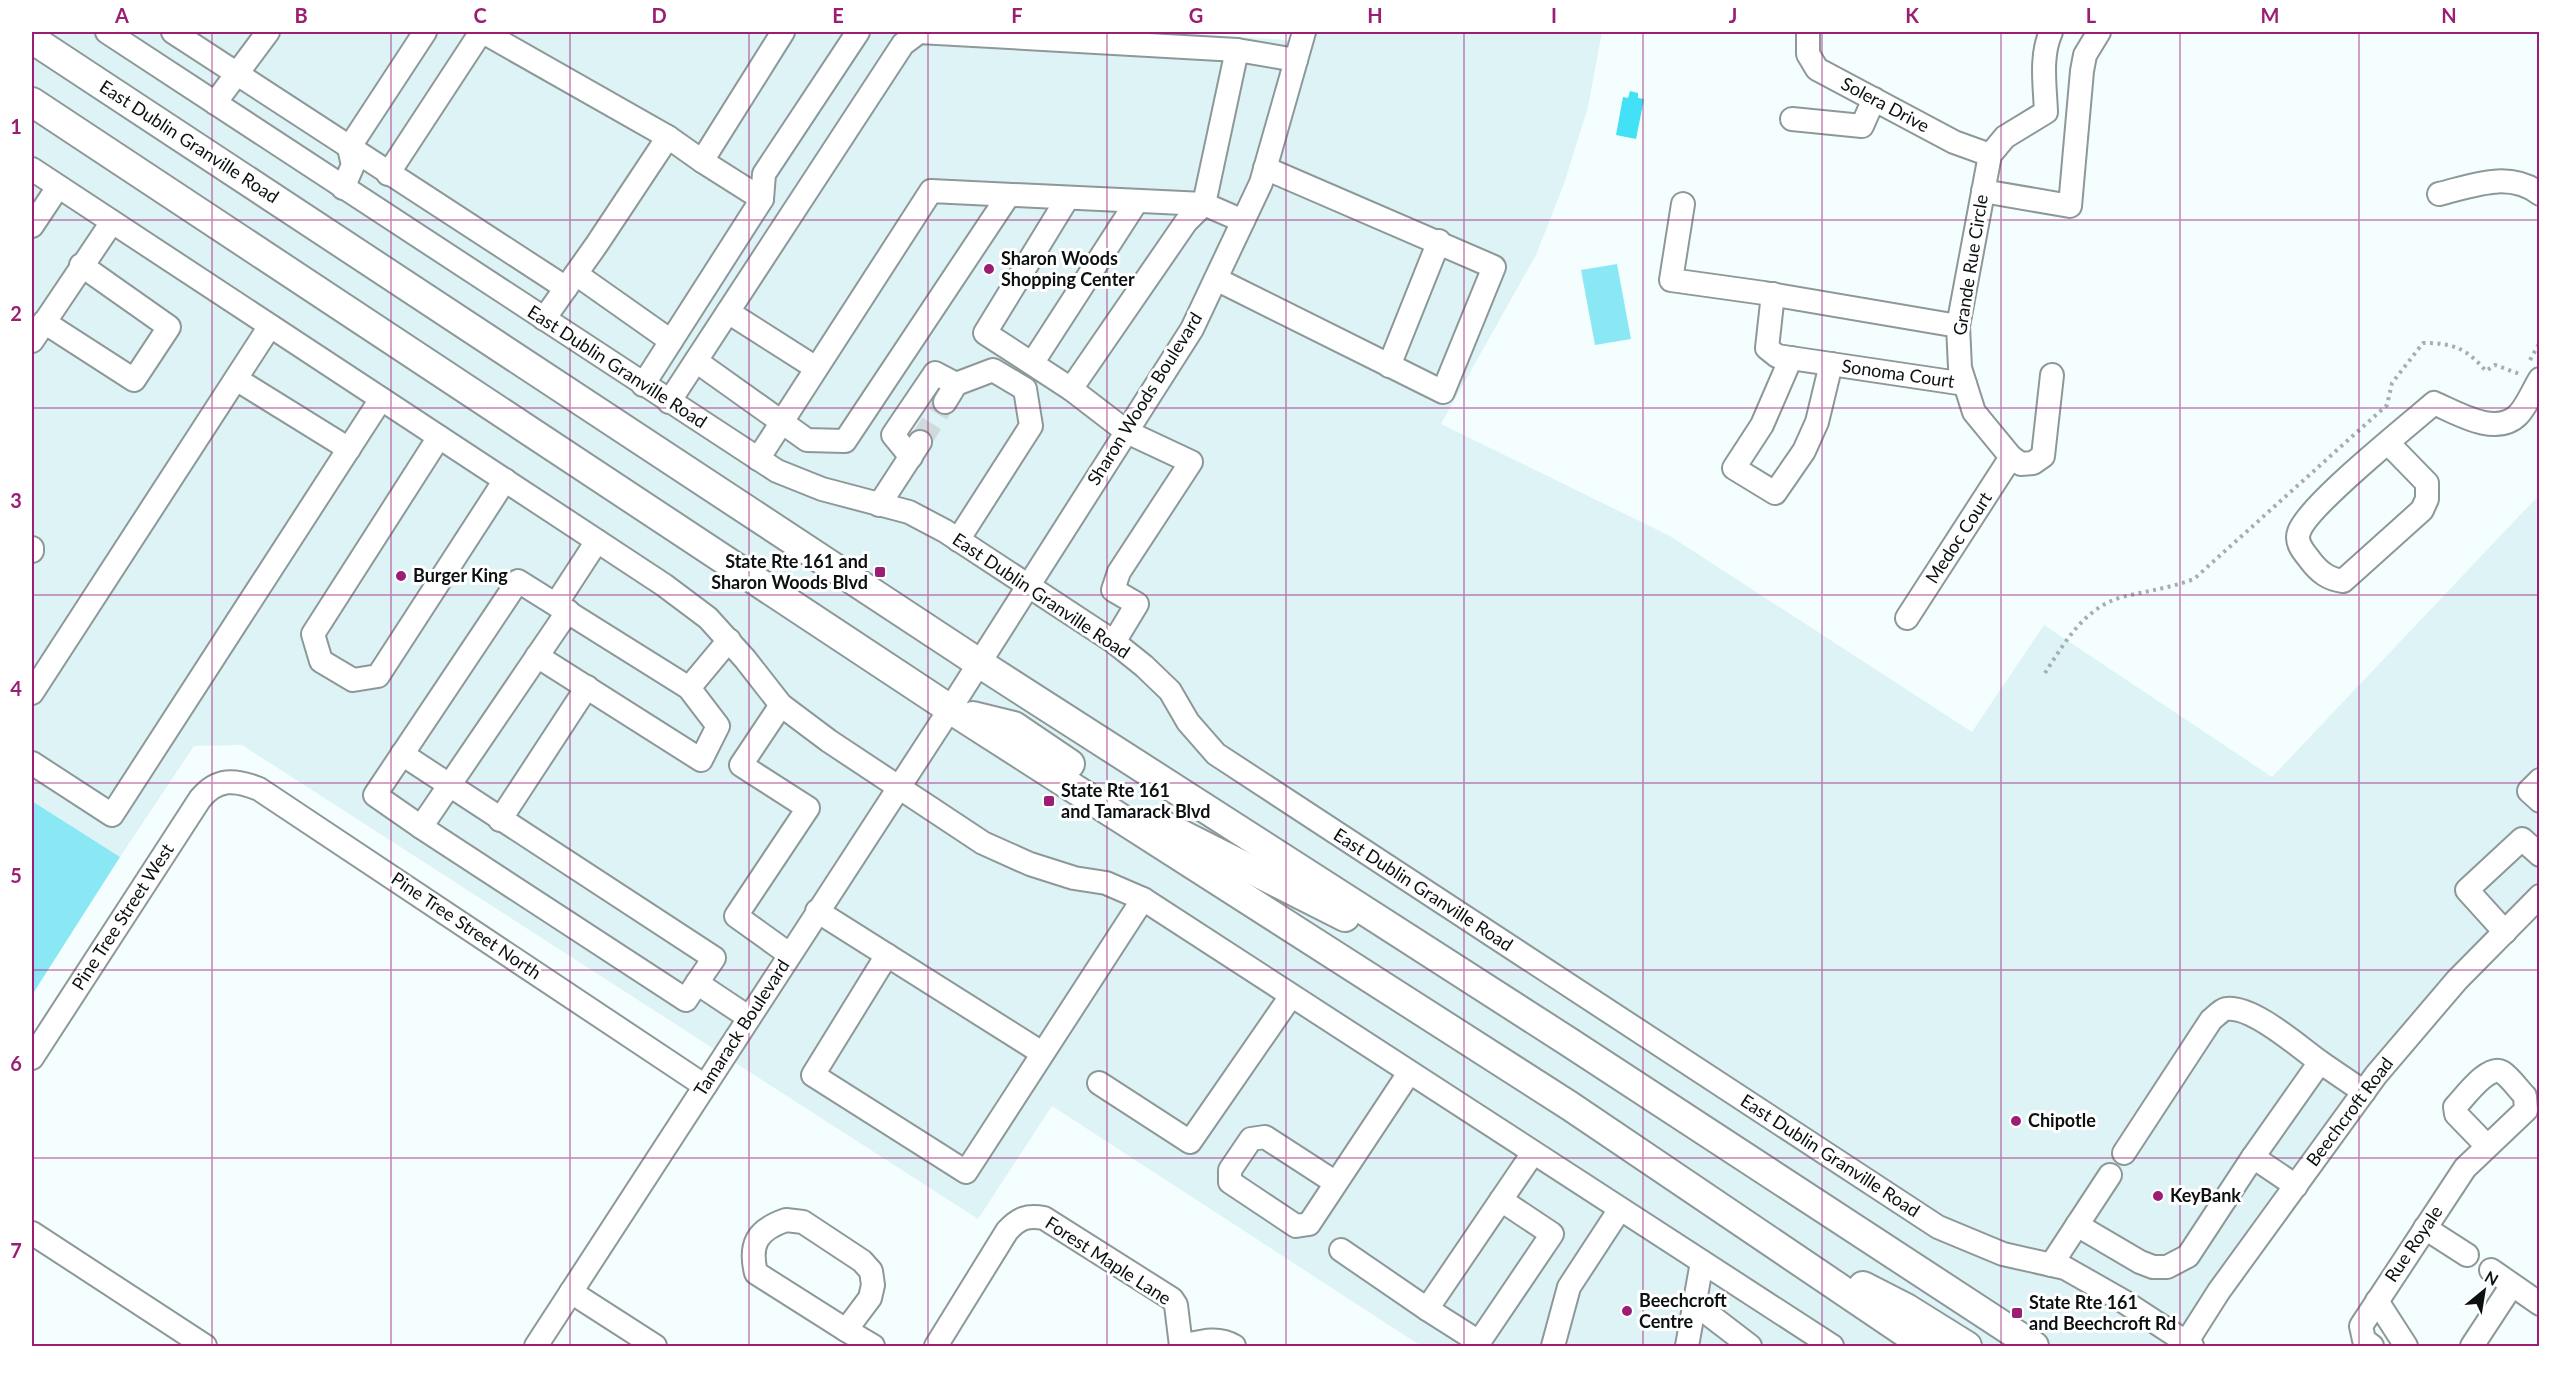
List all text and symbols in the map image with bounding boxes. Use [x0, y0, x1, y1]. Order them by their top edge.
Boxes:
text: A [114, 3, 129, 27]
text: B [294, 3, 308, 27]
text: C [473, 3, 487, 27]
text: D [651, 3, 667, 27]
text: E [832, 3, 844, 27]
text: F [1011, 3, 1023, 27]
text: G [1189, 3, 1203, 27]
text: H [1367, 3, 1383, 27]
text: I [1551, 3, 1557, 27]
text: J [1729, 3, 1737, 27]
text: K [1905, 3, 1919, 27]
text: L [2086, 3, 2097, 27]
text: M [2261, 3, 2279, 27]
text: N [2441, 3, 2457, 27]
street label: Solera Drive [1838, 72, 1933, 136]
street label: East Dublin Granville Road [96, 75, 283, 207]
text: 1 [10, 114, 22, 138]
street label: Grande Rue Circle [1948, 193, 1992, 337]
place label: Sharon Woods Shopping Center [1001, 247, 1135, 290]
marker: Sharon Woods Shopping Center [982, 262, 996, 276]
street label: East Dublin Granville Road [524, 300, 711, 432]
text: 2 [10, 301, 22, 325]
street label: Sharon Woods Boulevard [1082, 308, 1206, 489]
street label: Sonoma Court [1840, 354, 1956, 392]
street label: Medoc Court [1920, 487, 1996, 587]
text: 3 [10, 488, 22, 512]
street label: East Dublin Granville Road [949, 528, 1134, 663]
place label: State Rte 161 and Sharon Woods Blvd [711, 550, 868, 593]
place label: Burger King [413, 564, 508, 586]
marker: State Rte 161 and Sharon Woods Blvd [873, 565, 887, 579]
marker: Burger King [394, 569, 408, 583]
text: 4 [10, 676, 22, 700]
place label: State Rte 161 and Tamarack Blvd [1061, 779, 1211, 822]
marker: State Rte 161 and Tamarack Blvd [1042, 794, 1056, 808]
street label: East Dublin Granville Road [1330, 823, 1517, 955]
street label: Pine Tree Street West [67, 839, 178, 994]
text: 5 [10, 863, 22, 887]
street label: Pine Tree Street North [388, 867, 546, 983]
street label: Tamarack Boulevard [689, 955, 794, 1100]
text: 6 [10, 1051, 22, 1075]
street label: Beechcroft Road [2301, 1053, 2397, 1170]
street label: East Dublin Granville Road [1737, 1089, 1924, 1221]
place label: Chipotle [2028, 1109, 2096, 1131]
marker: Chipotle [2009, 1114, 2023, 1128]
place label: KeyBank [2170, 1184, 2241, 1206]
marker: KeyBank [2151, 1189, 2165, 1203]
street label: Rue Royale [2380, 1201, 2447, 1286]
street label: Forest Maple Lane [1041, 1211, 1176, 1309]
text: 7 [10, 1238, 22, 1262]
north arrow [2454, 1261, 2514, 1321]
text: N [2482, 1266, 2502, 1289]
place label: Beechcroft Centre [1639, 1289, 1727, 1332]
place label: State Rte 161 and Beechcroft Rd [2029, 1291, 2176, 1334]
marker: Beechcroft Centre [1620, 1304, 1634, 1318]
marker: State Rte 161 and Beechcroft Rd [2010, 1306, 2024, 1320]

